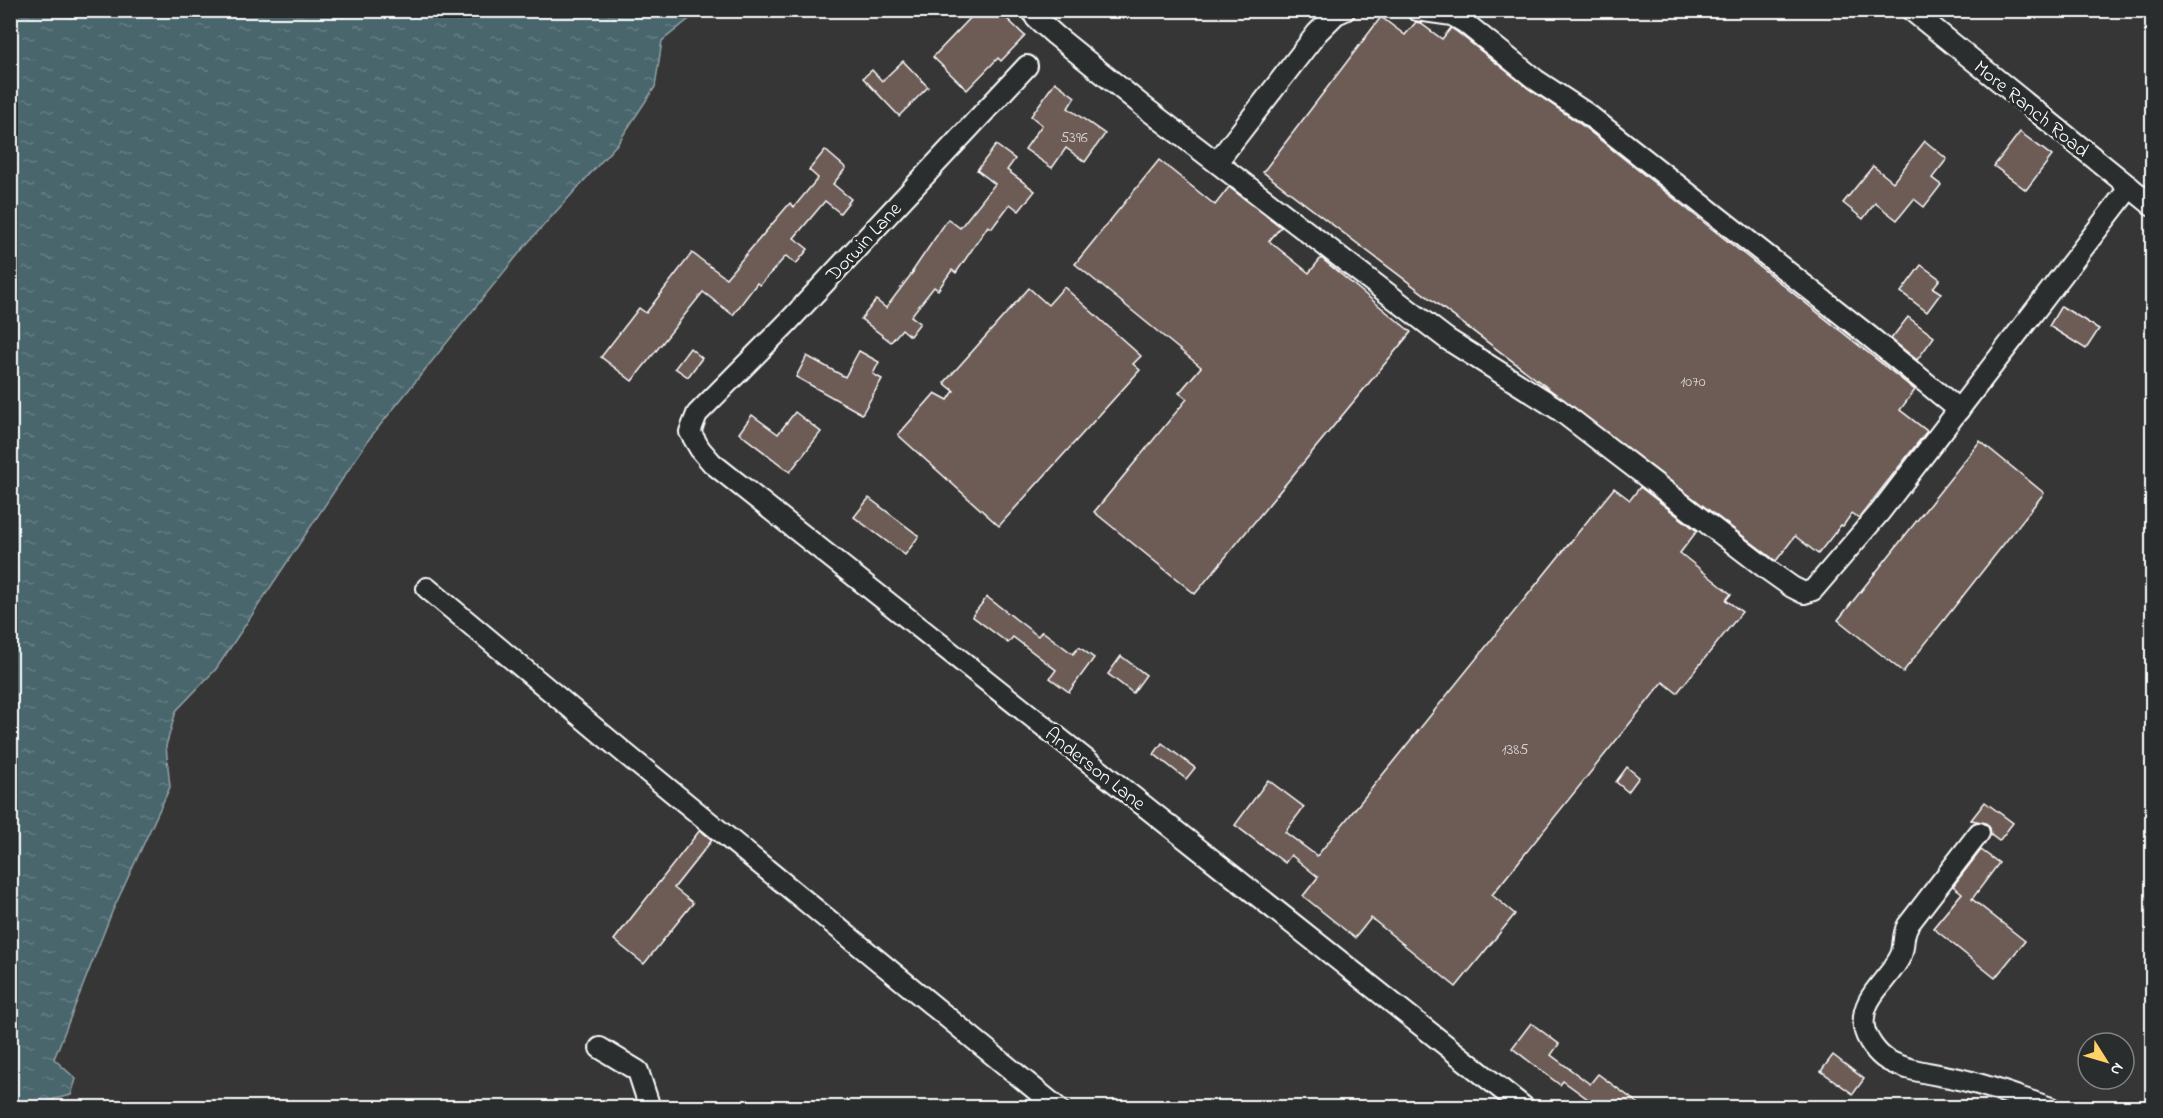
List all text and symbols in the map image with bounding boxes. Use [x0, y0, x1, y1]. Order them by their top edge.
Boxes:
street label: More Ranch Road [1966, 54, 2094, 166]
house number: 5396 [1060, 126, 1088, 150]
street label: Dorwin Lane [819, 196, 910, 290]
house number: 1070 [1680, 370, 1706, 394]
street label: Anderson Lane [1038, 721, 1151, 819]
house number: 1385 [1502, 738, 1528, 762]
north arrow [2076, 1031, 2136, 1091]
text: N [2103, 1057, 2129, 1081]

